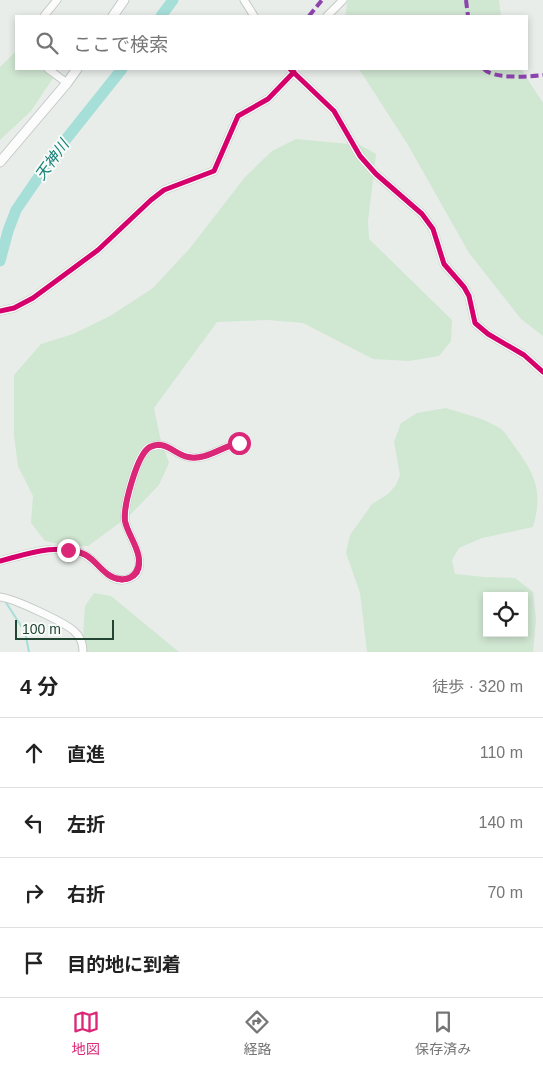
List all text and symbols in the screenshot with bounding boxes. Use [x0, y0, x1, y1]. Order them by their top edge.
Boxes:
search box [15, 15, 528, 70]
icon: search [33, 29, 61, 57]
text: ここで検索 [73, 34, 168, 55]
water label: 天神川 [31, 135, 73, 183]
route start [228, 432, 251, 455]
route end [57, 539, 80, 562]
map controls [483, 592, 528, 637]
button: locate [483, 592, 528, 637]
scale bar [15, 617, 114, 640]
text: 100 m [22, 621, 61, 637]
text: 4 分 [20, 675, 59, 698]
text: 徒歩 · 320 m [432, 678, 523, 695]
icon: ahead [20, 739, 48, 767]
text: 直進 [67, 744, 105, 765]
text: 110 m [480, 744, 523, 761]
icon: left [20, 809, 48, 837]
text: 左折 [67, 814, 105, 835]
text: 140 m [479, 814, 523, 831]
icon: right [20, 879, 48, 907]
text: 右折 [67, 884, 105, 905]
text: 70 m [487, 884, 523, 901]
icon: arrive [20, 949, 48, 977]
text: 目的地に到着 [67, 954, 181, 975]
tab: 地図 [72, 1008, 100, 1058]
tab: 経路 [243, 1008, 271, 1058]
tab: 保存済み [415, 1008, 471, 1058]

